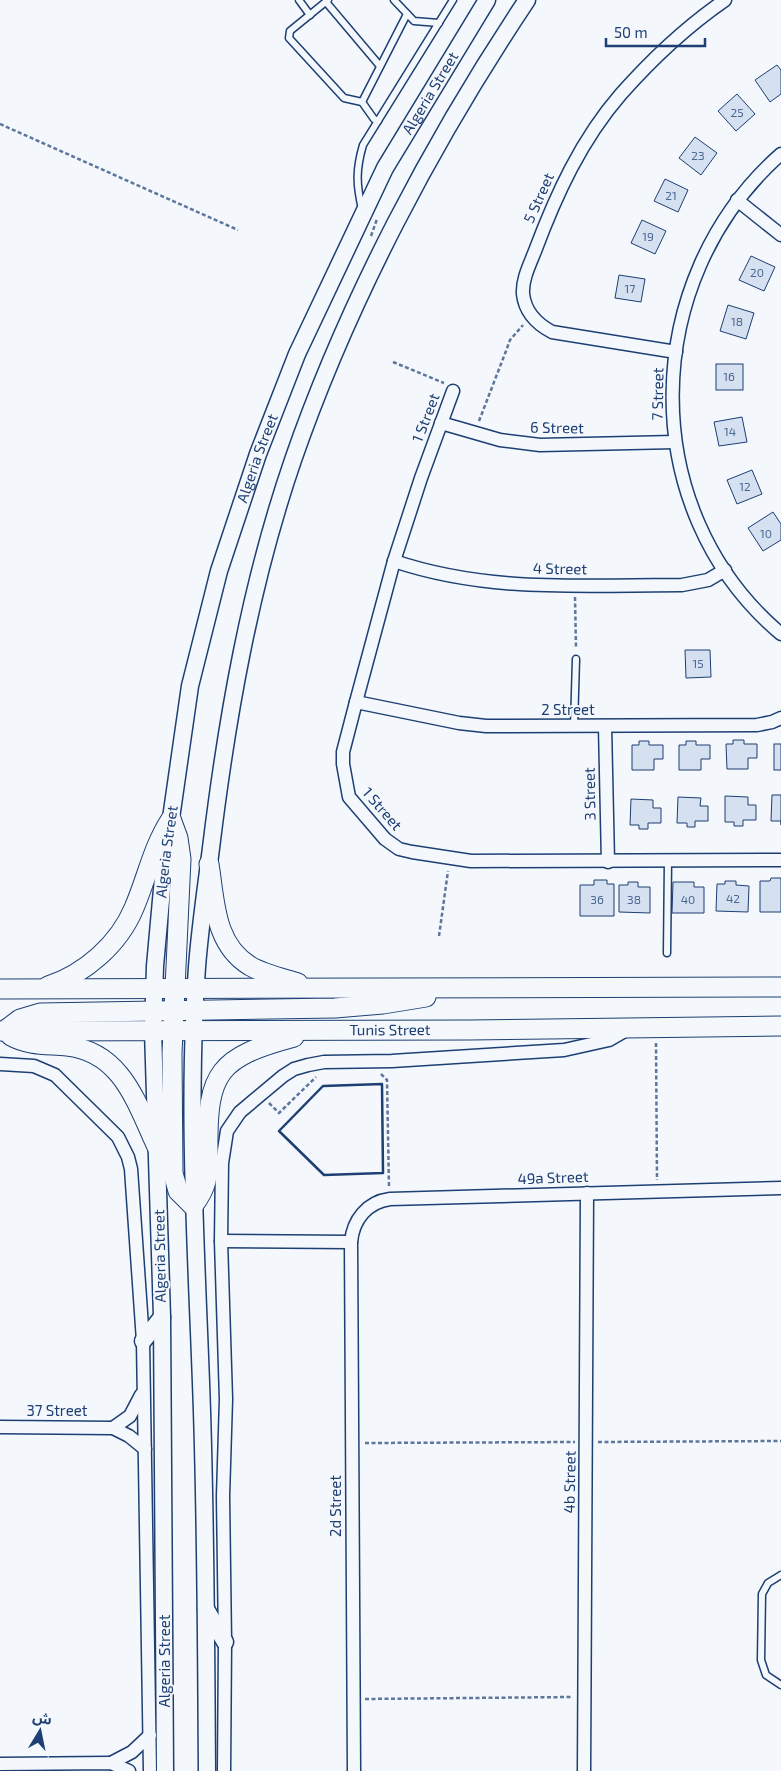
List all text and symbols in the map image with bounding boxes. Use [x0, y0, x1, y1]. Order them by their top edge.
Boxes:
scale bar [606, 15, 705, 47]
text: 50 m [614, 23, 648, 41]
street label: Algeria Street [398, 48, 462, 137]
house number: 25 [730, 105, 744, 119]
house number: 23 [691, 148, 705, 162]
street label: 5 Street [519, 169, 557, 225]
house number: 21 [665, 188, 677, 202]
house number: 19 [642, 229, 654, 243]
house number: 20 [750, 265, 764, 279]
house number: 17 [625, 281, 635, 295]
house number: 18 [731, 314, 743, 328]
street label: 7 Street [648, 367, 666, 420]
house number: 16 [723, 369, 735, 383]
street label: 1 Street [408, 390, 443, 445]
street label: Algeria Street [232, 411, 281, 505]
street label: 6 Street [530, 418, 584, 436]
house number: 14 [724, 424, 736, 438]
house number: 12 [739, 479, 751, 493]
house number: 10 [760, 526, 772, 540]
street label: 4 Street [533, 559, 588, 577]
house number: 15 [692, 656, 704, 670]
street label: 2 Street [541, 700, 595, 718]
street label: 3 Street [580, 767, 598, 821]
street label: 1 Street [359, 783, 406, 834]
street label: Algeria Street [151, 804, 181, 899]
house number: 42 [726, 891, 740, 905]
house number: 36 [590, 892, 604, 906]
house number: 38 [627, 892, 641, 906]
house number: 40 [681, 892, 695, 906]
street label: Tunis Street [349, 1020, 431, 1038]
street label: 49a Street [517, 1167, 589, 1187]
street label: Algeria Street [149, 1209, 169, 1303]
street label: 37 Street [26, 1401, 88, 1419]
street label: 4b Street [559, 1450, 579, 1514]
street label: 2d Street [326, 1475, 344, 1537]
street label: Algeria Street [155, 1614, 173, 1708]
north arrow [15, 1706, 65, 1756]
text: ش [31, 1708, 53, 1728]

